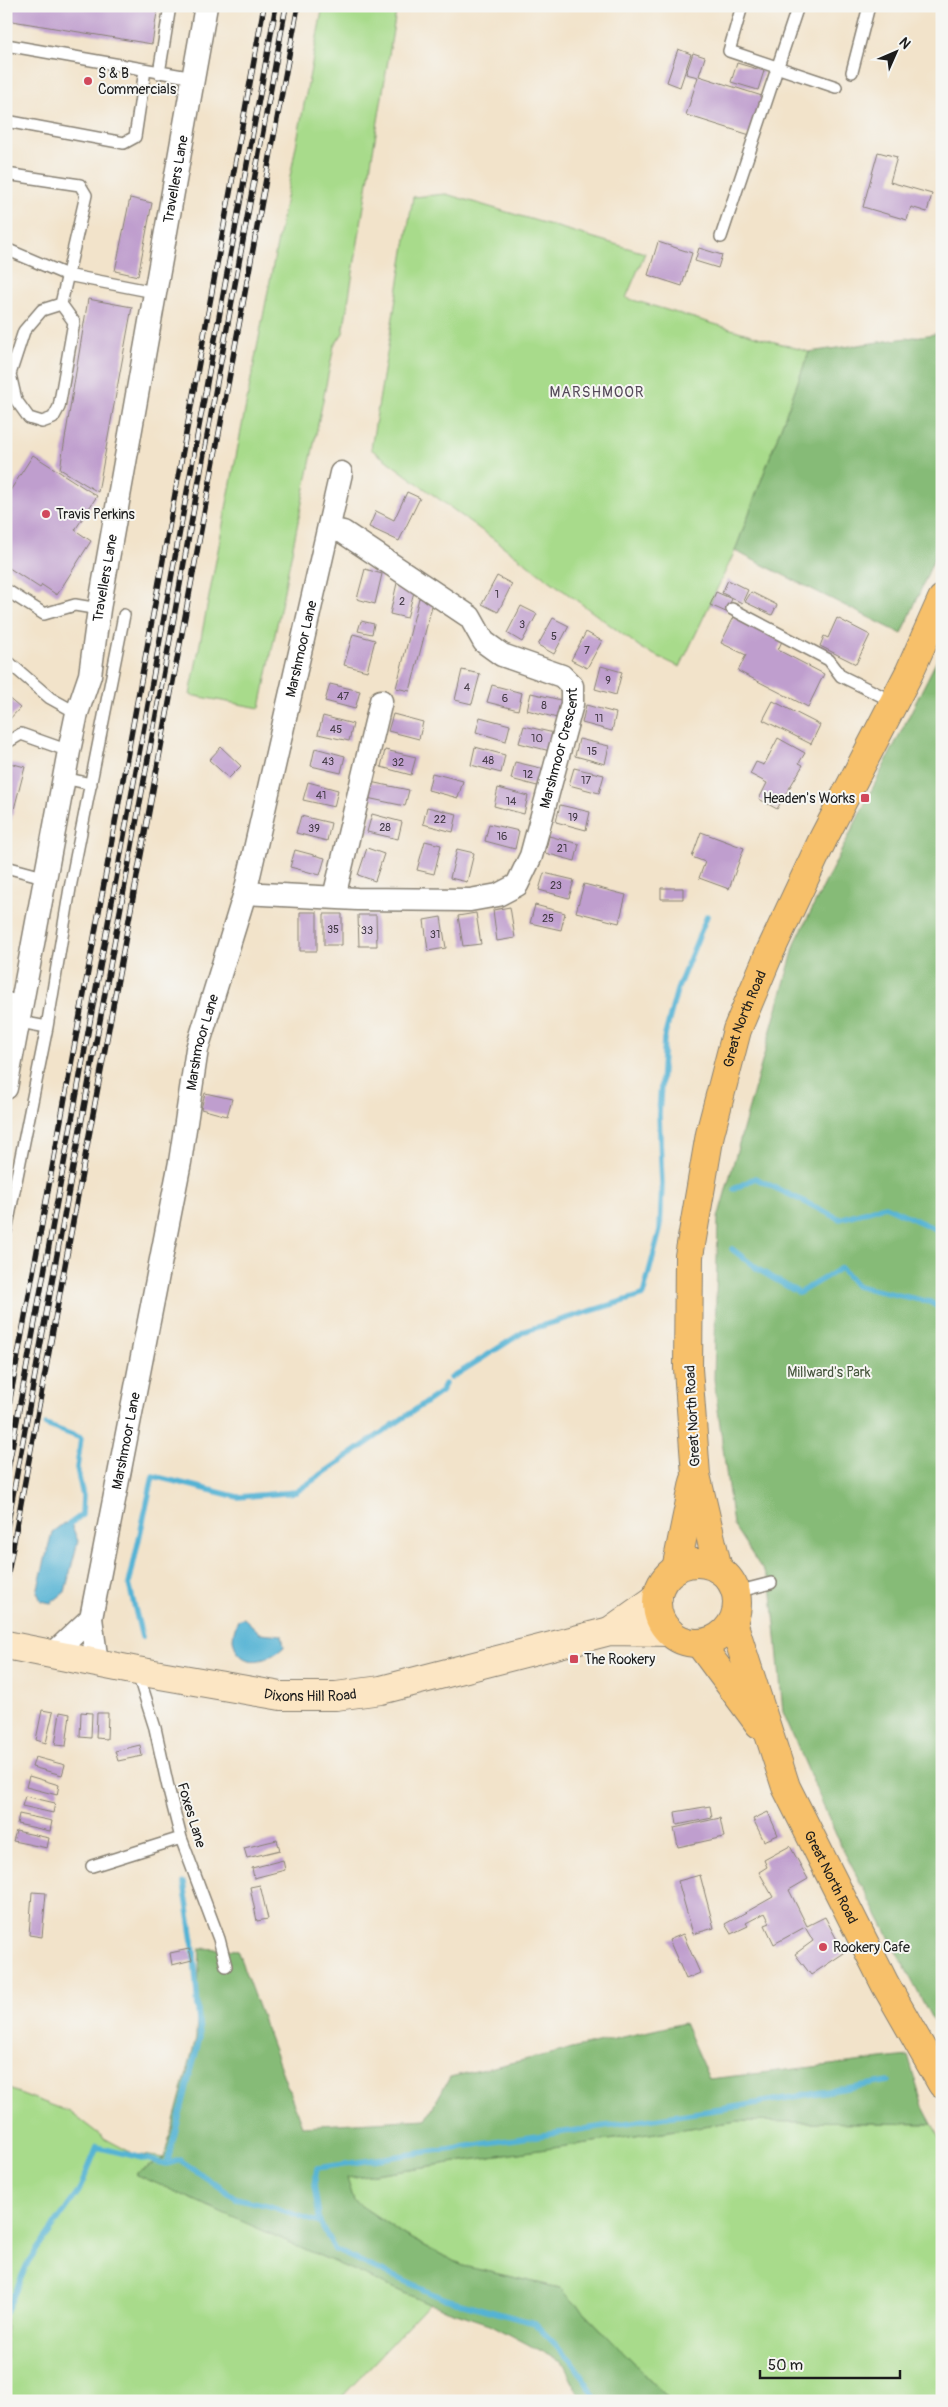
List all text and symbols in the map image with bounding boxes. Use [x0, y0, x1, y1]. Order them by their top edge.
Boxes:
north arrow [870, 28, 920, 78]
text: N [895, 34, 914, 53]
place label: S & B Commercials [98, 65, 177, 98]
marker: S & B Commercials [82, 75, 94, 87]
street label: Travellers Lane [160, 134, 192, 224]
district label: MARSHMOOR [550, 383, 645, 402]
place label: Travis Perkins [56, 506, 135, 523]
marker: Travis Perkins [40, 508, 52, 520]
street label: Travellers Lane [89, 533, 121, 623]
house number: 1 [495, 588, 499, 601]
house number: 2 [399, 595, 405, 608]
street label: Marshmoor Lane [282, 599, 321, 699]
house number: 3 [519, 618, 525, 631]
house number: 5 [551, 630, 557, 643]
house number: 7 [584, 644, 590, 657]
house number: 9 [605, 674, 611, 687]
house number: 4 [464, 681, 471, 694]
street label: Marshmoor Crescent [536, 688, 581, 810]
house number: 47 [337, 690, 349, 703]
house number: 6 [502, 692, 508, 705]
house number: 8 [541, 699, 547, 712]
house number: 11 [595, 712, 603, 725]
house number: 45 [330, 723, 342, 736]
house number: 10 [531, 732, 543, 745]
house number: 15 [587, 745, 597, 758]
house number: 48 [482, 754, 494, 767]
house number: 43 [322, 755, 334, 768]
house number: 32 [392, 756, 404, 769]
house number: 12 [523, 768, 533, 781]
house number: 17 [581, 774, 591, 787]
house number: 41 [316, 789, 326, 802]
place label: Headen's Works [763, 790, 856, 807]
marker: Headen's Works [859, 792, 871, 804]
house number: 14 [506, 795, 517, 808]
house number: 19 [568, 811, 578, 824]
house number: 22 [434, 813, 446, 826]
house number: 28 [379, 821, 391, 834]
house number: 39 [308, 822, 320, 835]
house number: 16 [497, 830, 507, 843]
house number: 21 [557, 842, 567, 855]
house number: 23 [550, 879, 562, 892]
house number: 25 [542, 912, 554, 925]
house number: 35 [327, 923, 339, 936]
house number: 33 [361, 924, 373, 937]
house number: 31 [430, 928, 440, 941]
street label: Great North Road [720, 968, 770, 1069]
street label: Marshmoor Lane [183, 992, 222, 1092]
park label: Millward's Park [787, 1364, 871, 1381]
street label: Great North Road [681, 1365, 704, 1467]
street label: Marshmoor Lane [108, 1391, 144, 1491]
place label: The Rookery [584, 1651, 655, 1668]
marker: The Rookery [568, 1653, 580, 1665]
street label: Dixons Hill Road [263, 1685, 358, 1705]
street label: Foxes Lane [174, 1781, 209, 1850]
street label: Great North Road [800, 1828, 861, 1927]
place label: Rookery Cafe [833, 1939, 910, 1956]
marker: Rookery Cafe [817, 1941, 829, 1953]
scale bar [760, 2347, 900, 2379]
text: 50 m [768, 2356, 803, 2375]

